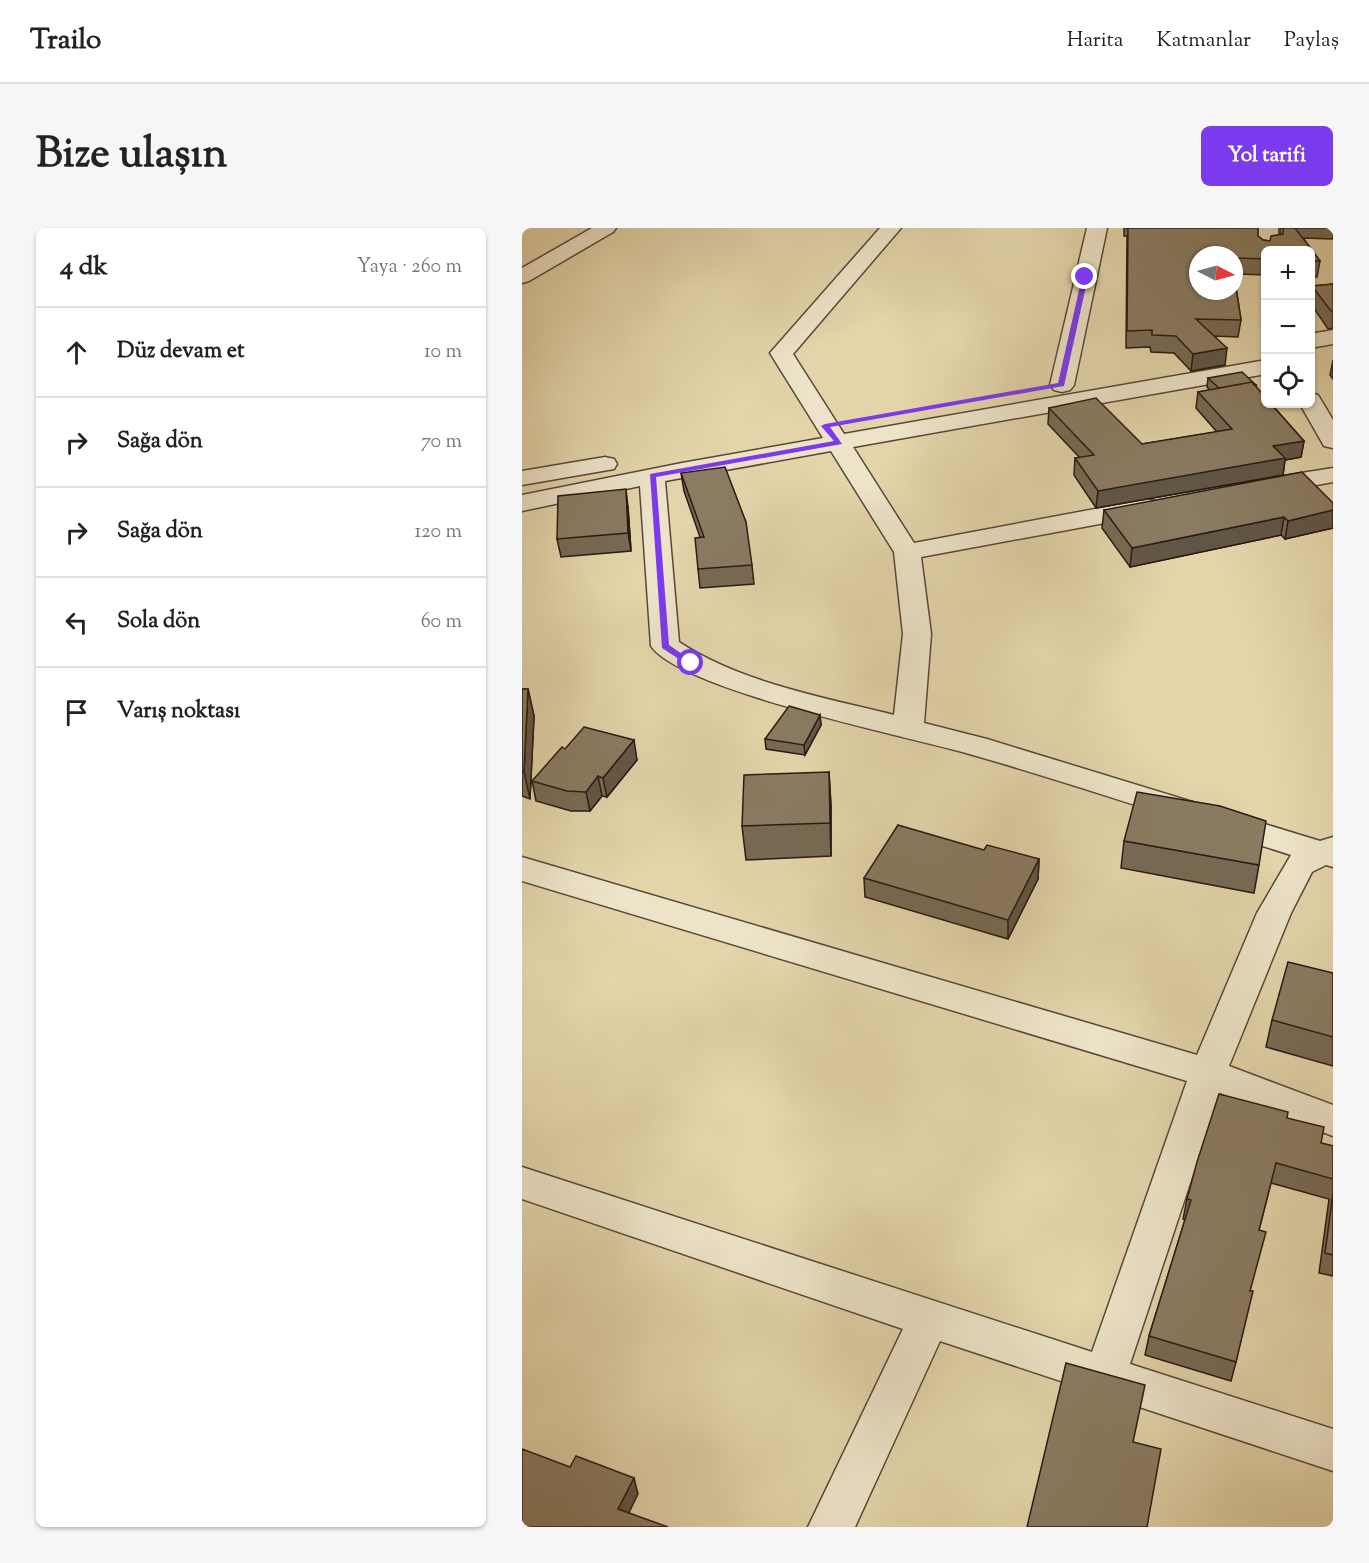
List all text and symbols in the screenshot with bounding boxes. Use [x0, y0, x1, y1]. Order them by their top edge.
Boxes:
text: Trailo [30, 21, 101, 61]
text: Harita [1067, 26, 1123, 56]
text: Katmanlar [1156, 26, 1251, 56]
text: Paylaş [1284, 26, 1339, 56]
text: Bize ulaşın [36, 126, 227, 186]
button: Yol tarifi [1201, 126, 1333, 186]
north arrow [1189, 246, 1243, 300]
map controls [1261, 246, 1315, 408]
button: + [1261, 246, 1315, 300]
text: 4 dk [60, 249, 108, 286]
text: Yaya · 260 m [357, 253, 462, 282]
route end [1071, 263, 1097, 289]
button: − [1261, 300, 1315, 354]
icon: ahead [60, 336, 93, 369]
text: Düz devam et [117, 336, 244, 368]
text: 10 m [424, 338, 462, 367]
button: locate [1261, 354, 1315, 408]
icon: right [60, 426, 93, 459]
text: Sağa dön [117, 426, 203, 458]
text: 70 m [421, 428, 462, 457]
icon: right [60, 516, 93, 549]
text: Sağa dön [117, 516, 203, 548]
text: 120 m [414, 518, 462, 547]
icon: left [60, 606, 93, 639]
text: Sola dön [117, 606, 200, 638]
text: 60 m [421, 608, 462, 637]
route start [677, 649, 703, 675]
icon: arrive [60, 696, 93, 729]
text: Varış noktası [117, 696, 240, 728]

